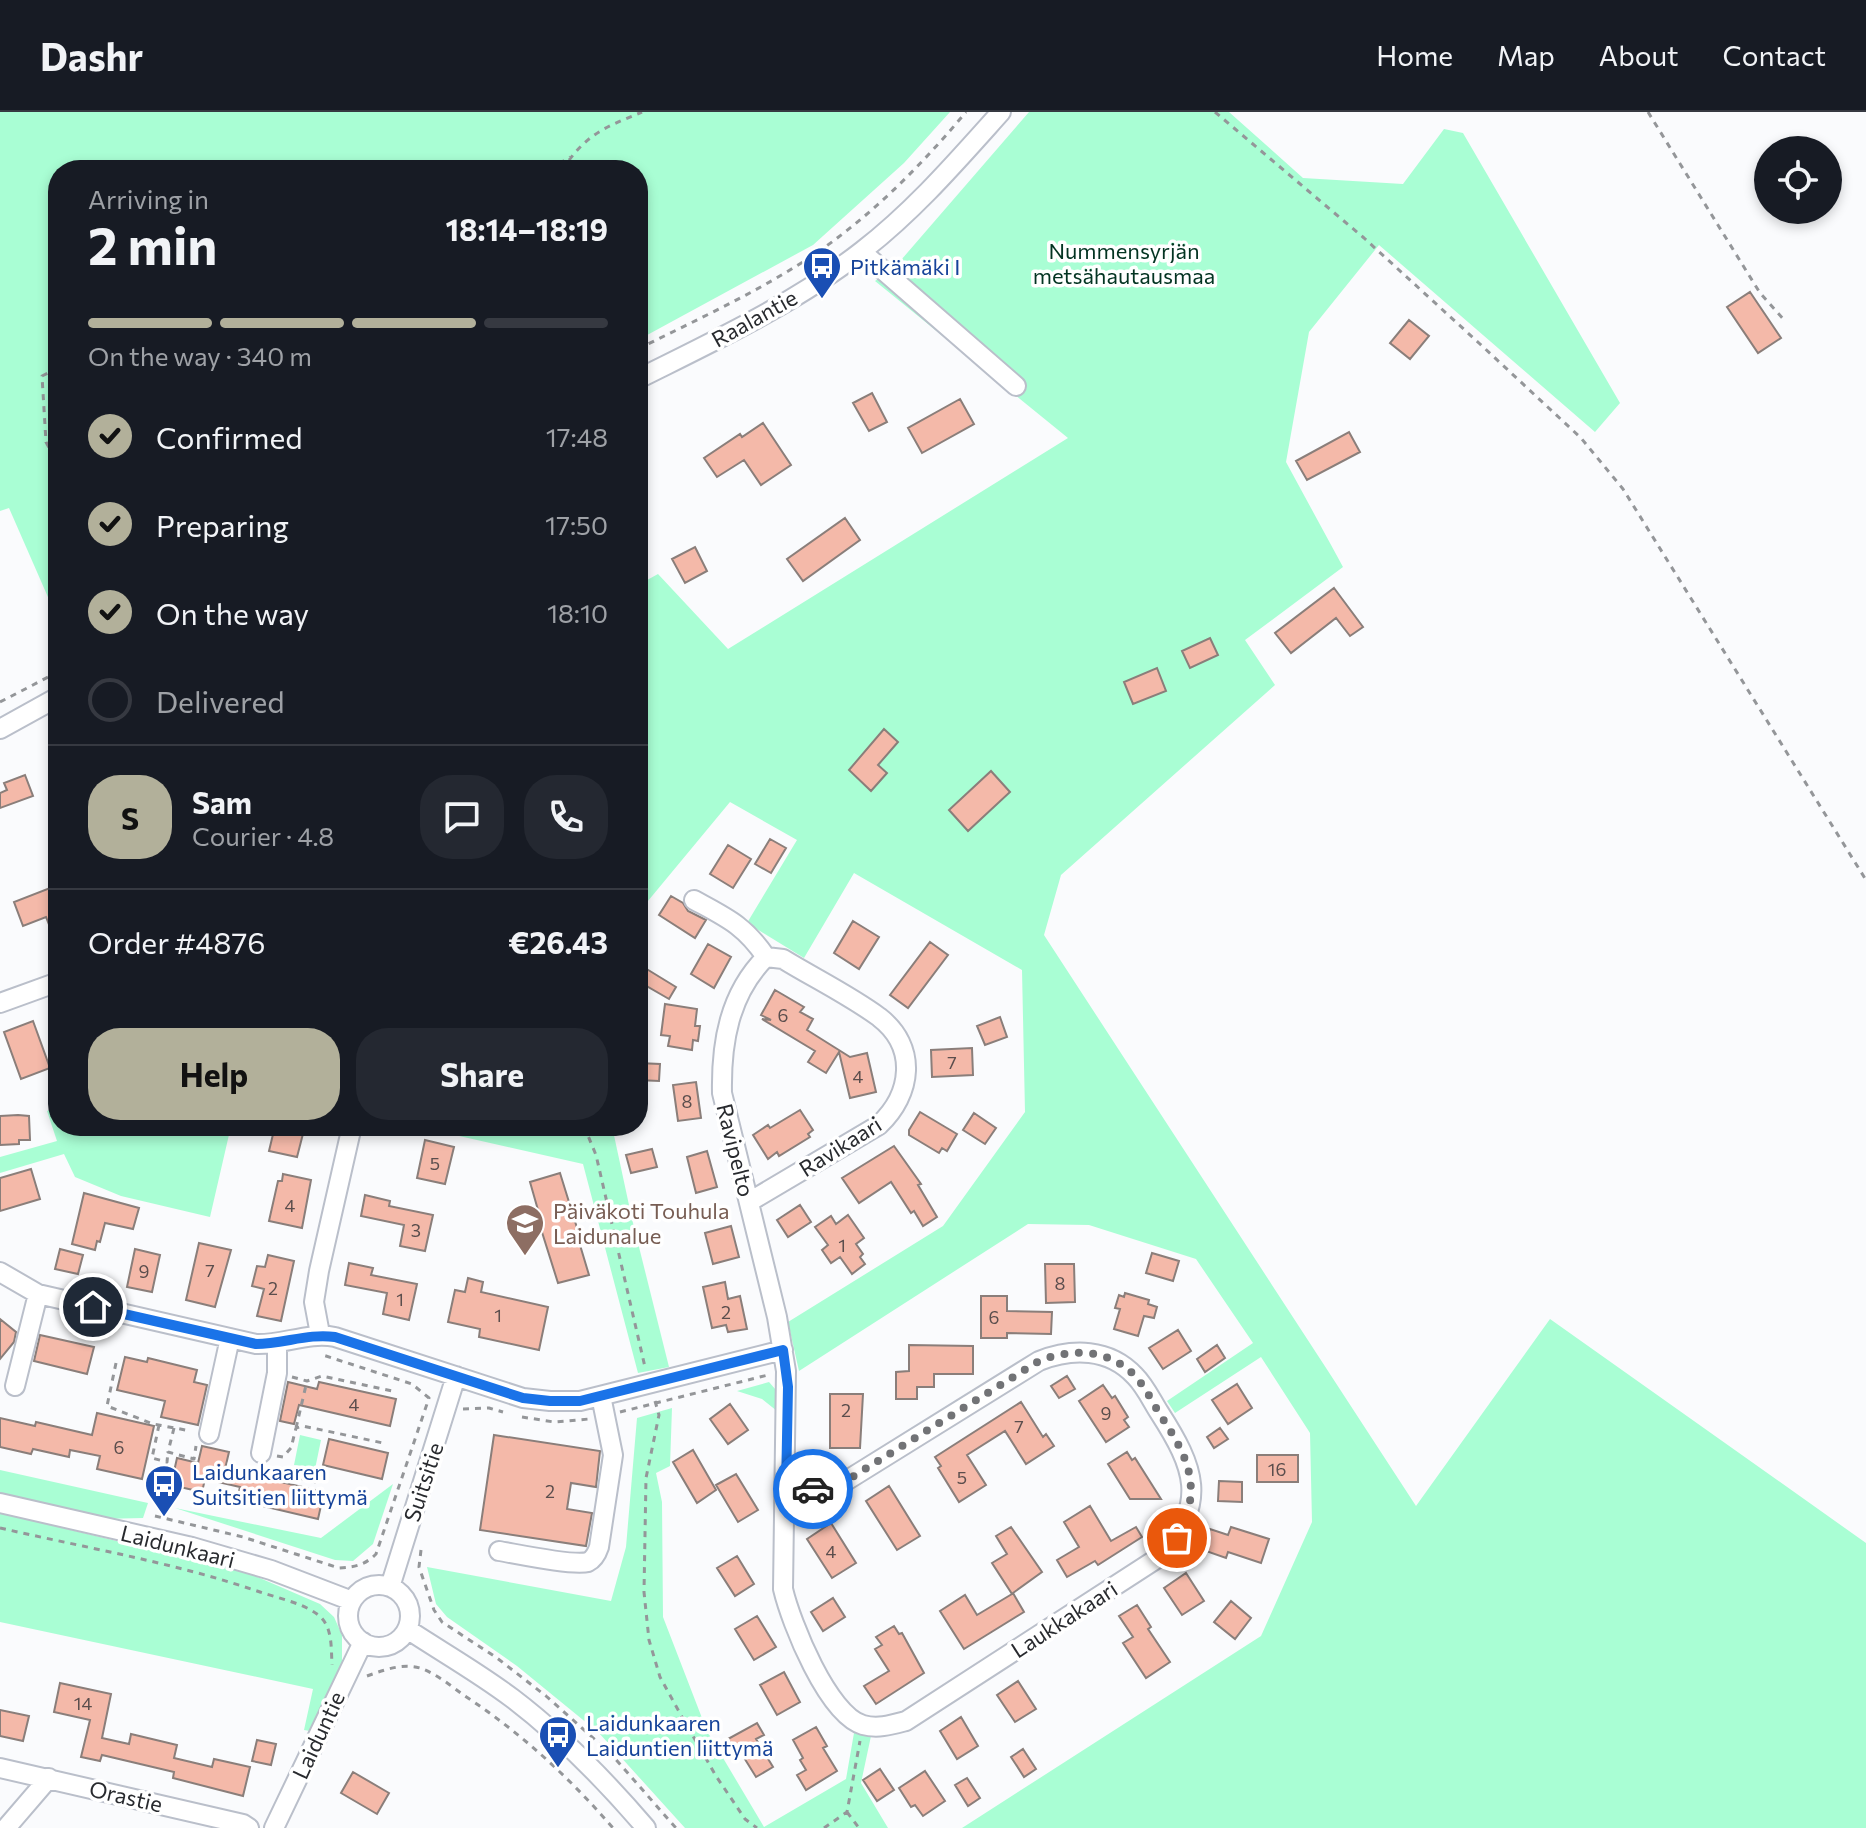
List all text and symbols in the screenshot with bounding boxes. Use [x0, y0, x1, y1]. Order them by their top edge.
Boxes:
text: Dashr [40, 32, 143, 79]
text: Home [1376, 38, 1453, 72]
text: Map [1497, 38, 1555, 72]
text: About [1599, 38, 1679, 72]
text: Contact [1723, 38, 1826, 72]
map controls [1754, 136, 1842, 224]
button: locate [1754, 136, 1842, 224]
text: Arriving in [88, 183, 209, 214]
text: 18:14–18:19 [445, 210, 608, 247]
text: 2 min [88, 212, 217, 276]
park label: Nummensyrjän metsähautausmaa [1033, 237, 1215, 289]
bus stop icon: Pitkämäki I [801, 245, 843, 300]
place label: Pitkämäki I [850, 253, 960, 280]
street label: Raalantie [706, 283, 802, 353]
text: On the way · 340 m [88, 340, 312, 371]
icon: check [88, 414, 132, 458]
text: Confirmed [156, 418, 303, 455]
text: 17:48 [546, 421, 608, 452]
icon: check [88, 502, 132, 546]
text: Preparing [156, 506, 289, 543]
text: 17:50 [545, 509, 608, 540]
icon: check [88, 590, 132, 634]
text: On the way [156, 594, 309, 631]
text: 18:10 [547, 597, 608, 628]
text: Delivered [156, 682, 285, 719]
button: chat [420, 775, 504, 859]
button: phone [524, 775, 608, 859]
text: Sam [192, 783, 252, 820]
text: S [121, 799, 139, 836]
text: Courier · 4.8 [192, 820, 334, 851]
text: Order #4876 [88, 923, 265, 960]
text: €26.43 [508, 923, 608, 960]
house number: 6 [778, 1004, 788, 1026]
button: Help [88, 1028, 340, 1120]
button: Share [356, 1028, 608, 1120]
house number: 7 [947, 1051, 957, 1073]
house number: 4 [853, 1065, 864, 1087]
house number: 8 [682, 1090, 693, 1112]
street label: Ravipelto [711, 1101, 761, 1199]
street label: Ravikaari [794, 1110, 886, 1182]
house number: 5 [430, 1152, 440, 1174]
house number: 4 [285, 1194, 296, 1216]
place label: Päiväkoti Touhula Laidunalue [553, 1197, 729, 1249]
school or university icon: Päiväkoti Touhula Laidunalue [504, 1202, 546, 1257]
house number: 3 [411, 1219, 421, 1241]
house number: 1 [838, 1234, 846, 1256]
house number: 7 [205, 1259, 215, 1281]
house number: 9 [139, 1260, 149, 1282]
house number: 8 [1055, 1272, 1066, 1294]
pin [59, 1273, 127, 1341]
house number: 2 [268, 1277, 278, 1299]
icon: home [71, 1285, 115, 1329]
house number: 1 [396, 1288, 404, 1310]
house number: 2 [721, 1301, 731, 1323]
house number: 1 [494, 1304, 502, 1326]
house number: 6 [989, 1306, 999, 1328]
house number: 4 [349, 1393, 360, 1415]
house number: 2 [841, 1399, 851, 1421]
house number: 9 [1101, 1402, 1111, 1424]
house number: 7 [1014, 1415, 1024, 1437]
house number: 6 [114, 1436, 124, 1458]
street label: Suitsitie [398, 1439, 448, 1525]
courier [773, 1449, 853, 1529]
place label: Laidunkaaren Suitsitien liittymä [192, 1458, 368, 1510]
house number: 16 [1268, 1458, 1286, 1480]
bus stop icon: Laidunkaaren Suitsitien liittymä [143, 1463, 185, 1518]
house number: 5 [957, 1466, 967, 1488]
icon: car [791, 1467, 835, 1511]
house number: 2 [545, 1480, 555, 1502]
pin [1143, 1504, 1211, 1572]
icon: bag [1155, 1516, 1199, 1560]
street label: Laidunkaari [118, 1519, 238, 1573]
house number: 4 [826, 1540, 837, 1562]
street label: Laukkakaari [1006, 1575, 1122, 1663]
street label: Laiduntie [286, 1687, 350, 1783]
house number: 14 [74, 1692, 92, 1714]
place label: Laidunkaaren Laiduntien liittymä [586, 1709, 773, 1761]
bus stop icon: Laidunkaaren Laiduntien liittymä [537, 1714, 579, 1769]
street label: Orastie [87, 1774, 165, 1818]

